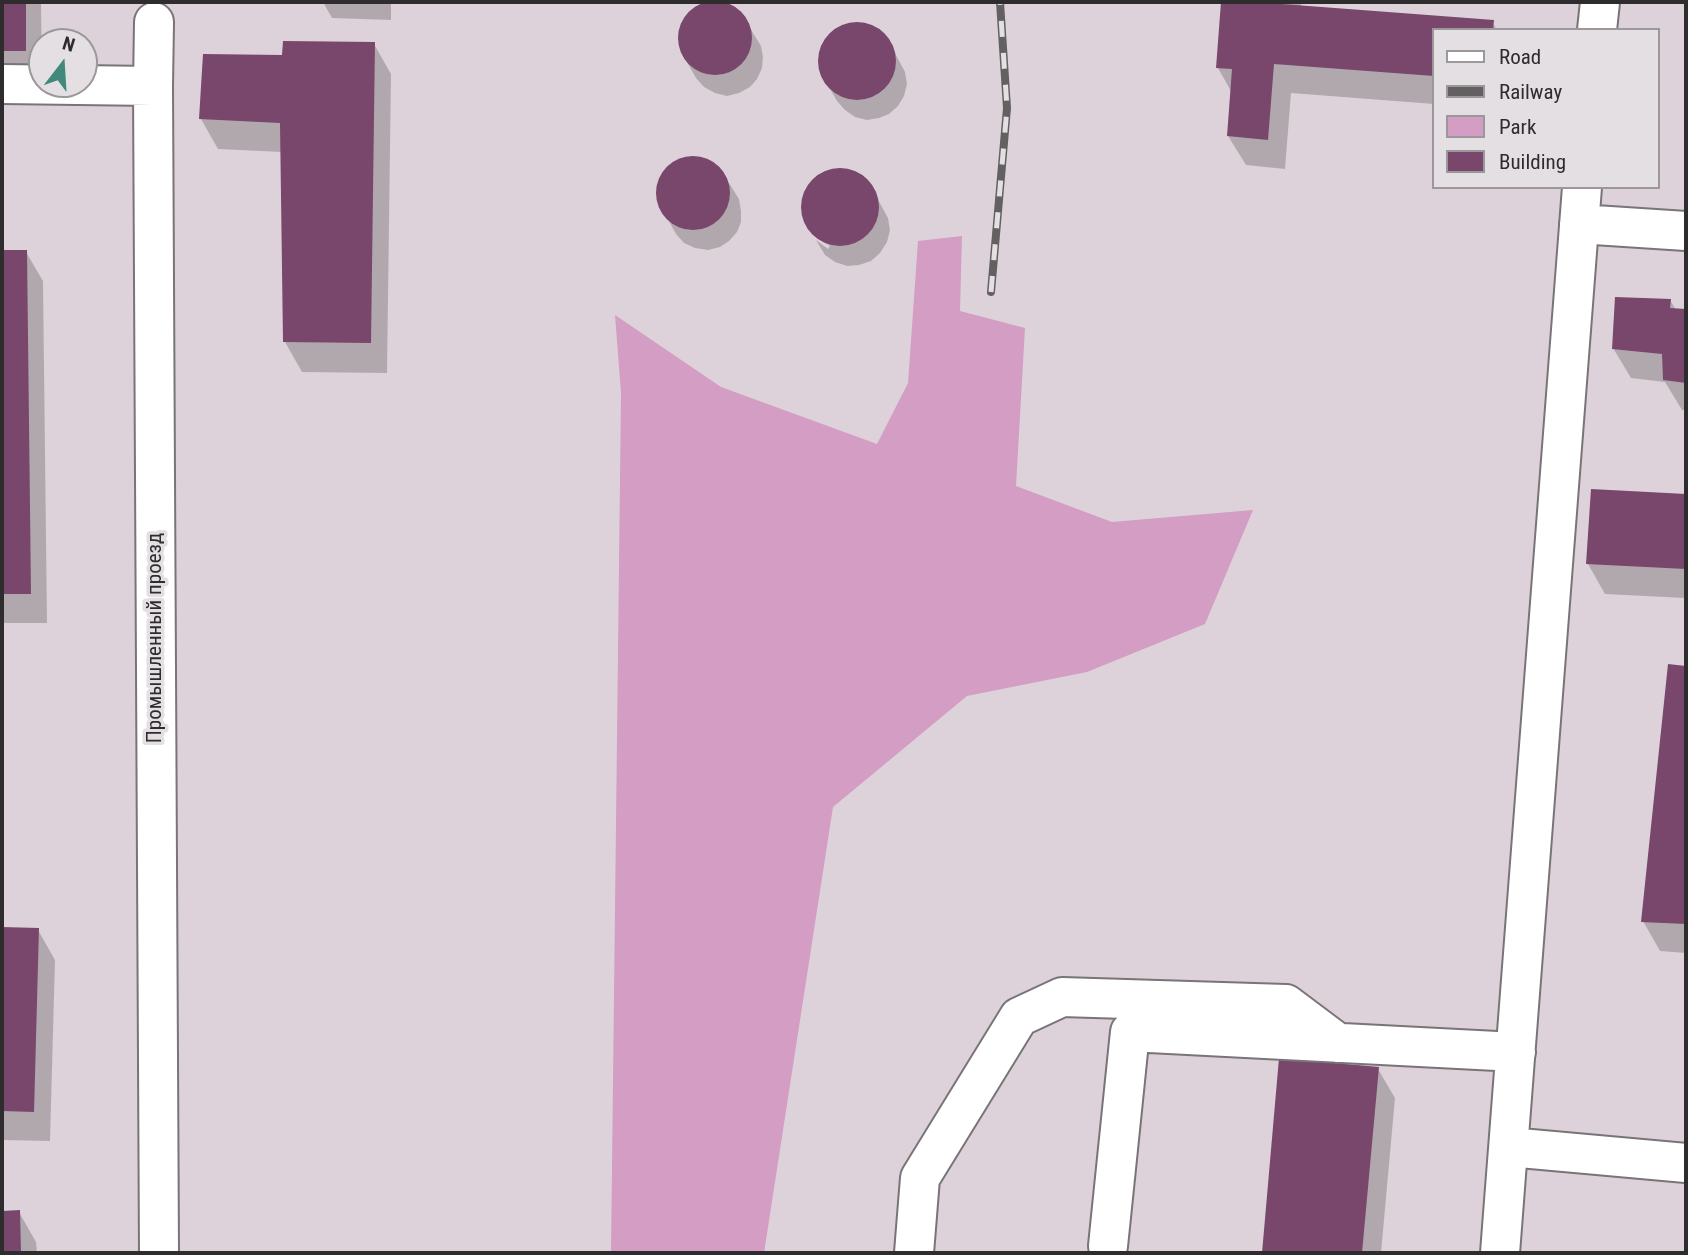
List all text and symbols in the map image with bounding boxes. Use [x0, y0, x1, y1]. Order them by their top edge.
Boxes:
north arrow [28, 28, 98, 98]
legend [1432, 28, 1660, 189]
text: N [60, 32, 78, 57]
text: Road [1499, 45, 1541, 69]
text: Railway [1499, 80, 1562, 104]
text: Park [1499, 115, 1536, 139]
text: Building [1499, 150, 1566, 174]
street label: Промышленный проезд [143, 533, 169, 743]

